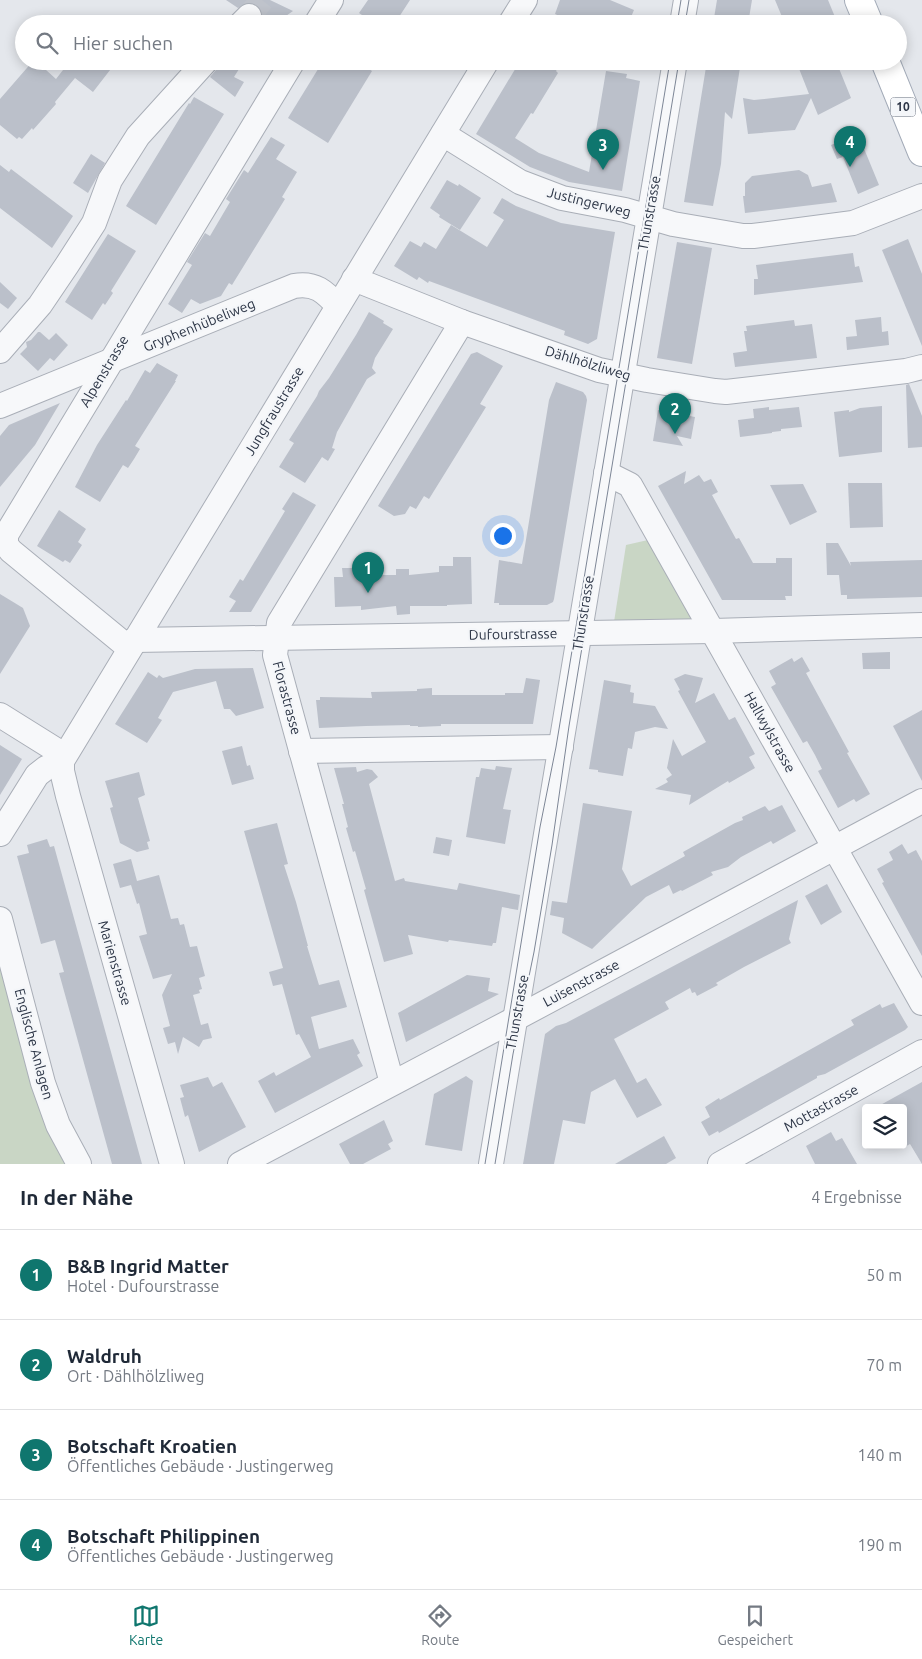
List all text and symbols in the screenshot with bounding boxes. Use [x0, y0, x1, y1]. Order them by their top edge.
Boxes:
search box [15, 15, 907, 70]
icon: search [33, 29, 61, 57]
text: Hier suchen [73, 32, 173, 54]
road number: 10 [890, 98, 916, 116]
pin: 4 [834, 126, 866, 167]
pin: 3 [587, 129, 619, 170]
street label: Thunstrasse [635, 174, 663, 252]
street label: Justingerweg [545, 184, 633, 220]
street label: Gryphenhübeliweg [141, 295, 257, 355]
street label: Alpenstrasse [76, 332, 132, 410]
street label: Dählhölzliweg [543, 342, 633, 384]
street label: Jungfraustrasse [241, 364, 307, 458]
pin: 2 [659, 393, 691, 434]
your location [490, 523, 516, 549]
pin: 1 [352, 552, 384, 593]
street label: Thunstrasse [569, 574, 597, 652]
street label: Dufourstrasse [469, 625, 557, 643]
street label: Florastrasse [269, 659, 305, 737]
street label: Hallwylstrasse [741, 689, 799, 775]
street label: Marienstrasse [95, 919, 135, 1007]
street label: Luisenstrasse [540, 956, 622, 1010]
street label: Thunstrasse [503, 973, 531, 1051]
street label: Englische Anlagen [11, 987, 57, 1101]
street label: Mottastrasse [781, 1081, 861, 1135]
map controls [862, 1104, 907, 1149]
button: layers [862, 1104, 907, 1149]
text: In der Nähe [20, 1185, 133, 1209]
text: 4 Ergebnisse [811, 1188, 902, 1206]
text: B&B Ingrid Matter [67, 1255, 229, 1277]
text: 1 [31, 1266, 41, 1284]
text: 50 m [866, 1266, 902, 1284]
text: Hotel · Dufourstrasse [67, 1277, 219, 1295]
text: Waldruh [67, 1345, 142, 1367]
text: 2 [31, 1356, 41, 1374]
text: 70 m [866, 1356, 902, 1374]
text: Ort · Dählhölzliweg [67, 1367, 204, 1385]
text: Botschaft Kroatien [67, 1435, 237, 1457]
text: 3 [31, 1446, 41, 1464]
text: 140 m [857, 1446, 902, 1464]
text: Öffentliches Gebäude · Justingerweg [67, 1457, 334, 1475]
text: Botschaft Philippinen [67, 1525, 260, 1547]
text: 4 [31, 1536, 41, 1554]
text: 190 m [857, 1536, 902, 1554]
text: Öffentliches Gebäude · Justingerweg [67, 1547, 334, 1565]
tab: Karte [129, 1602, 163, 1648]
tab: Route [421, 1602, 459, 1648]
tab: Gespeichert [718, 1602, 793, 1648]

